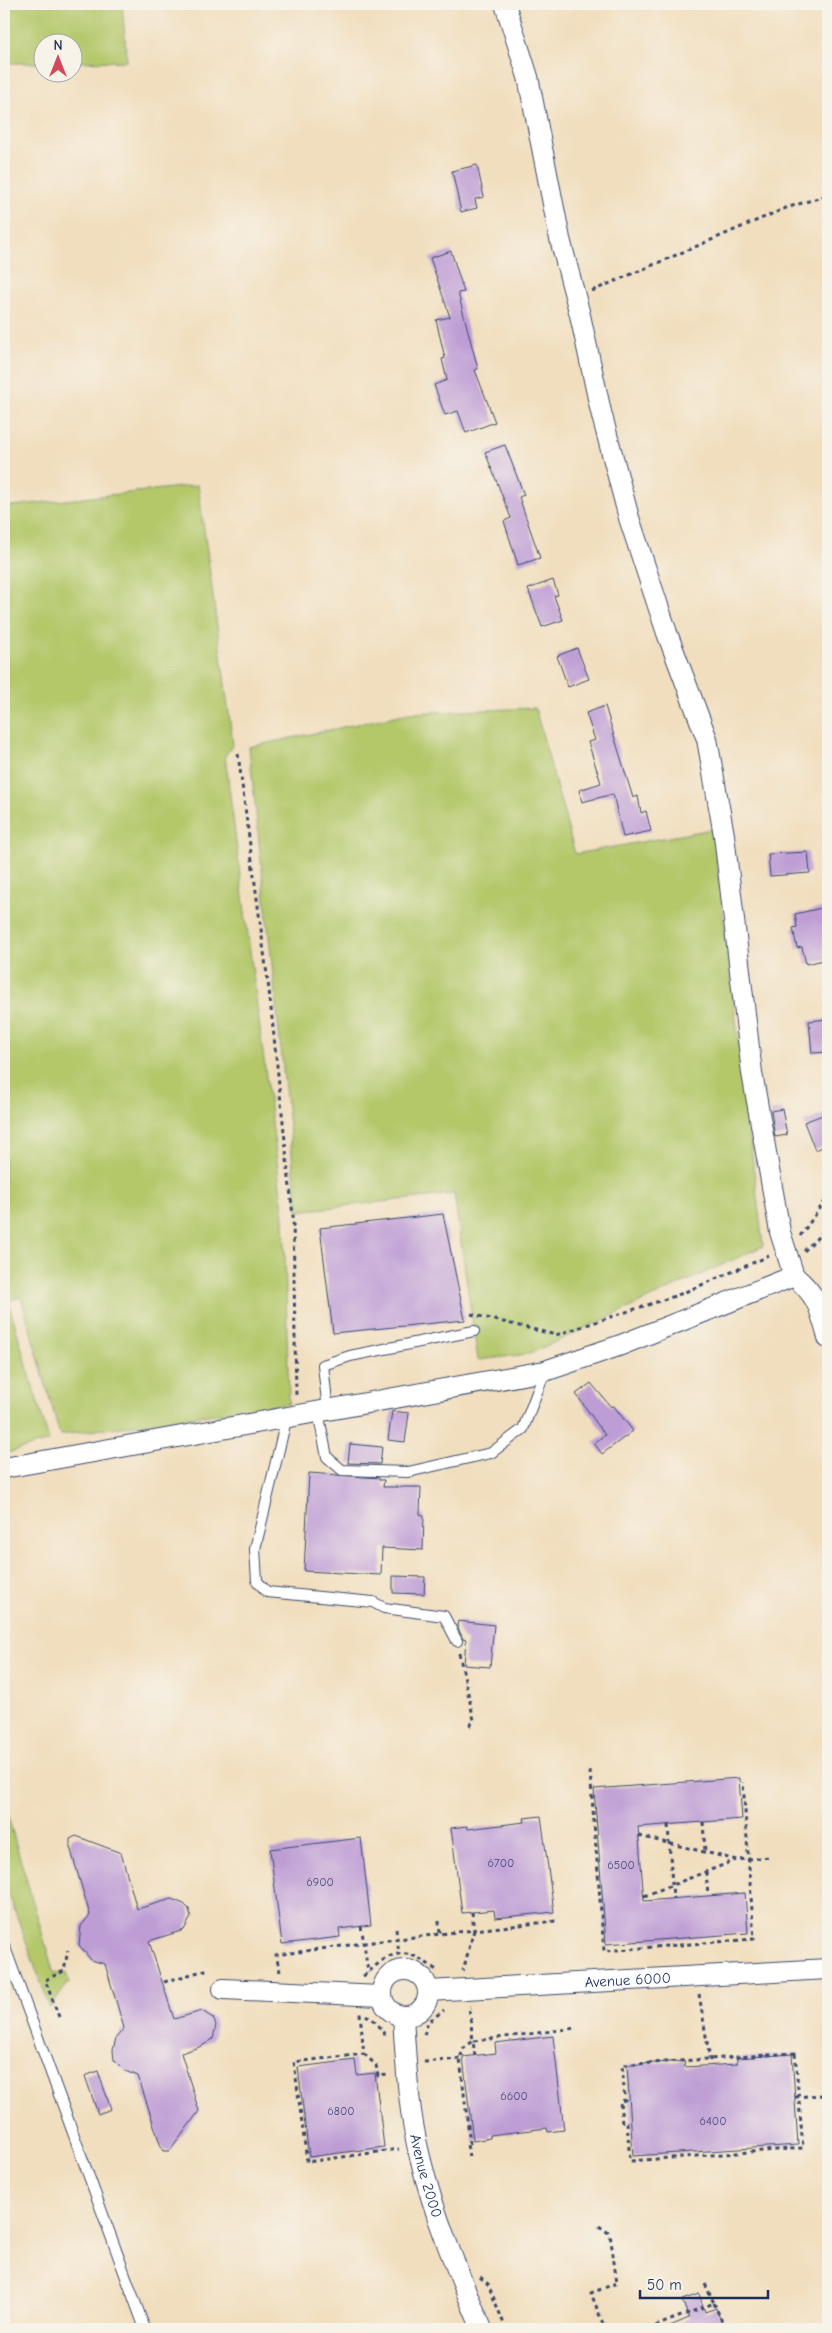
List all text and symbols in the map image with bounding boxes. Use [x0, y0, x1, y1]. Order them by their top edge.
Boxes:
north arrow [32, 32, 82, 82]
text: N [53, 37, 63, 54]
house number: 6700 [488, 1856, 514, 1870]
house number: 6500 [607, 1858, 635, 1872]
house number: 6900 [306, 1875, 334, 1889]
street label: Avenue 6000 [584, 1969, 671, 1991]
house number: 6600 [500, 2089, 528, 2103]
house number: 6800 [327, 2104, 355, 2118]
house number: 6400 [700, 2114, 726, 2128]
street label: Avenue 2000 [406, 2133, 446, 2220]
scale bar [640, 2268, 767, 2300]
text: 50 m [647, 2276, 682, 2294]

